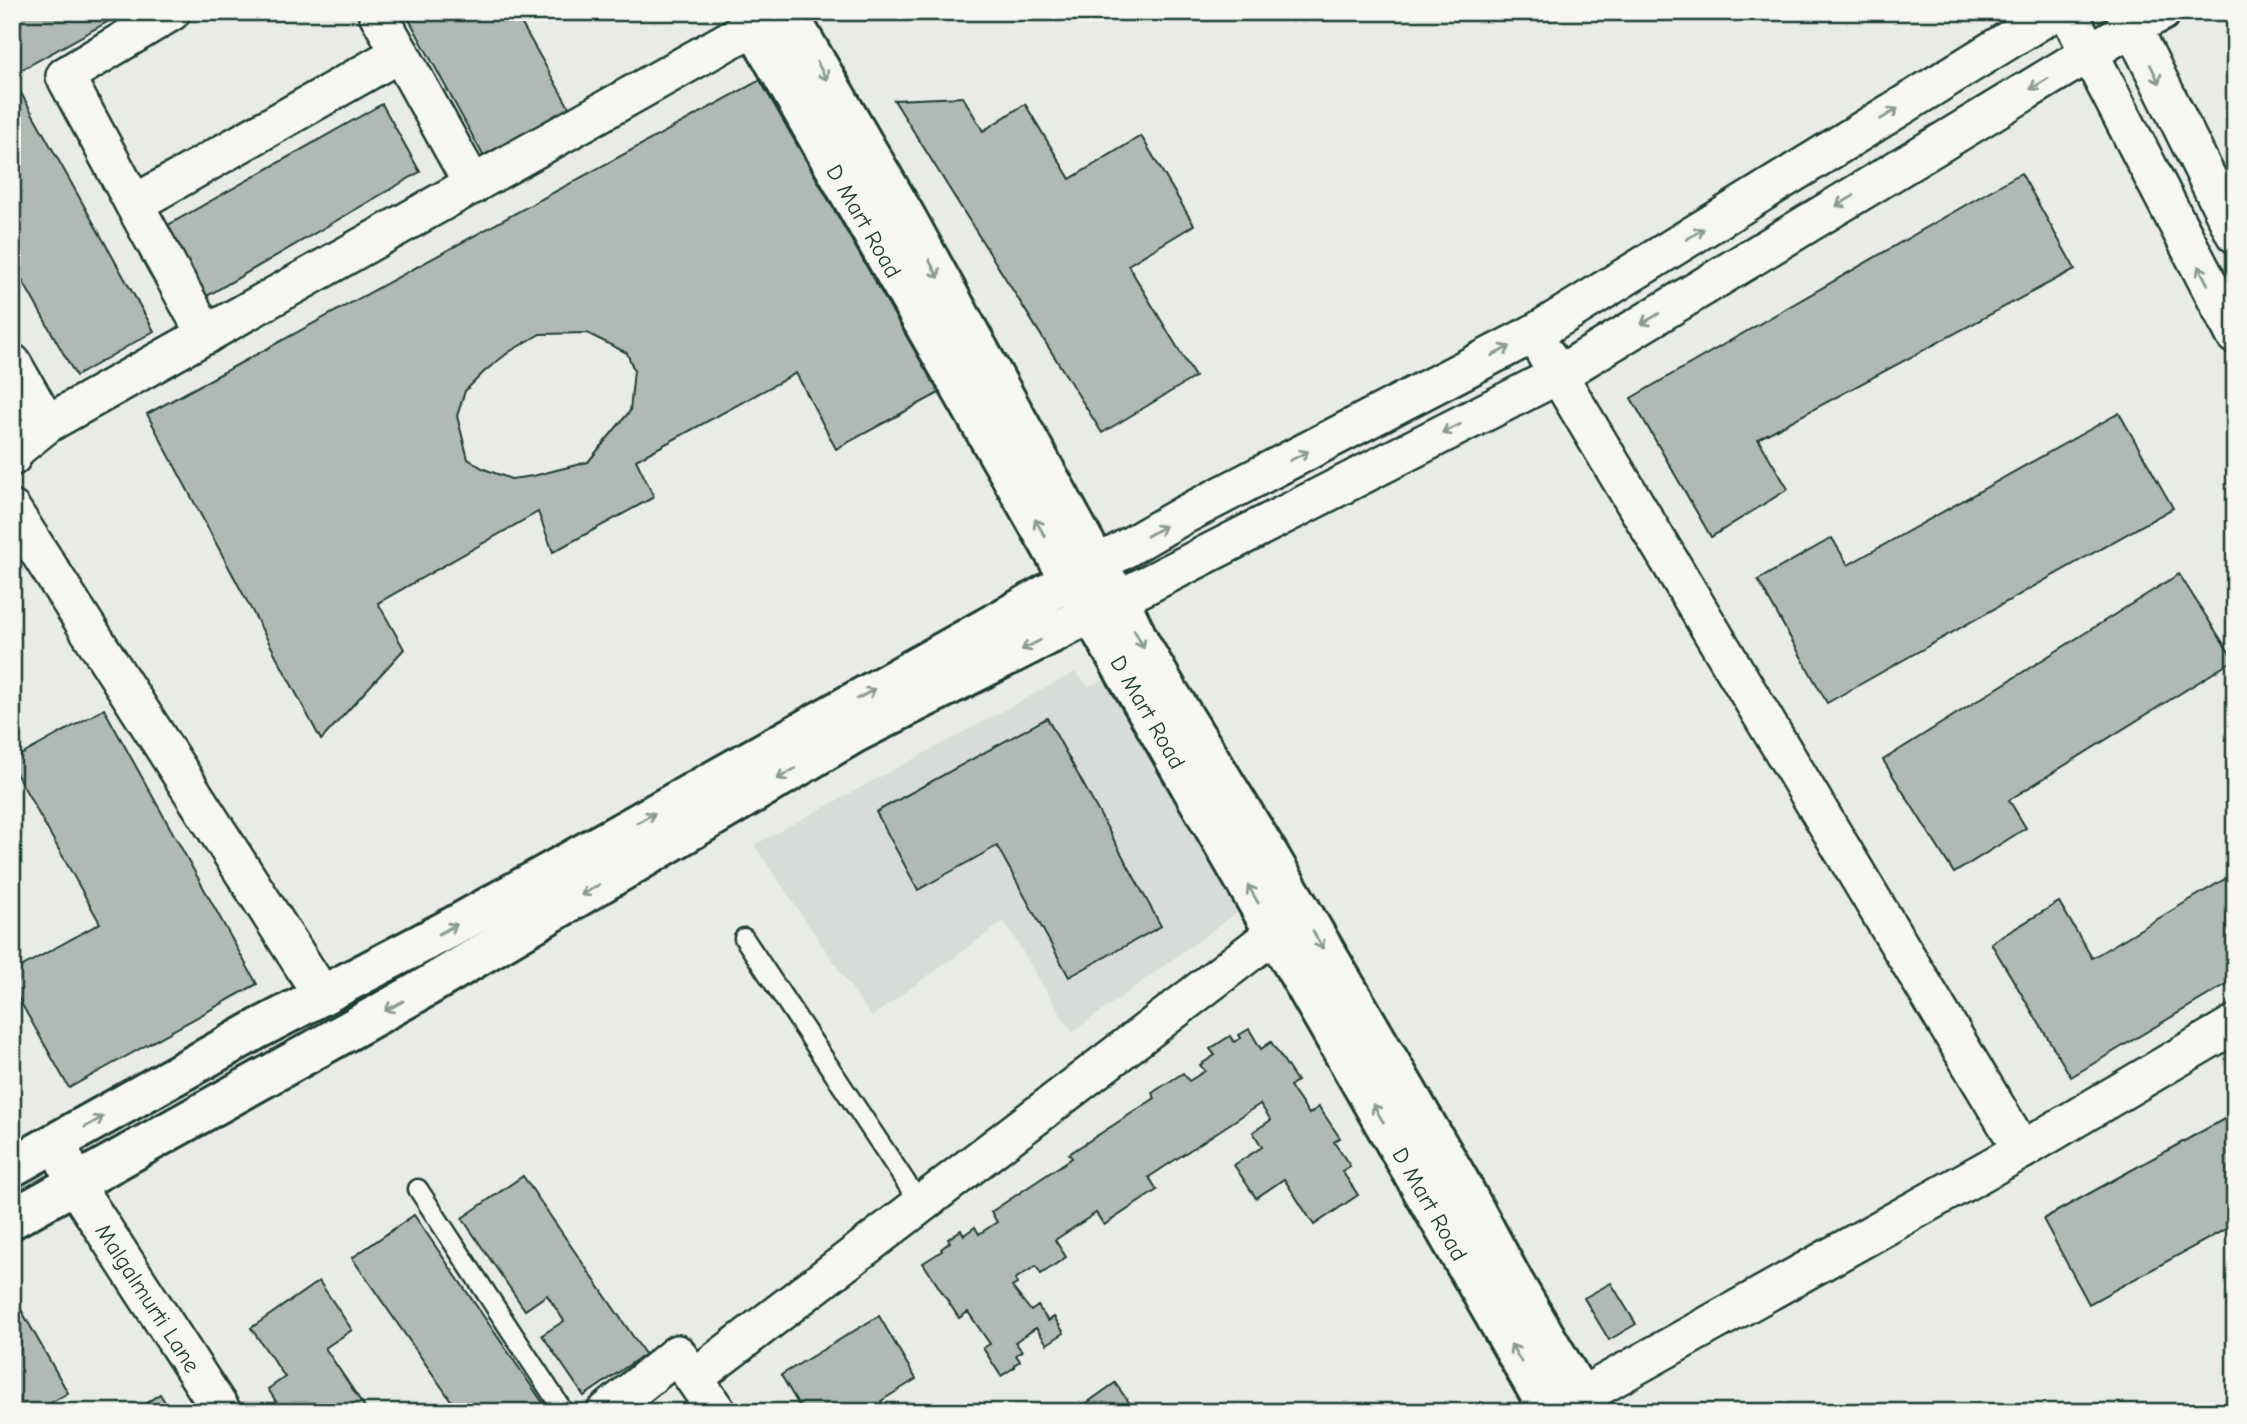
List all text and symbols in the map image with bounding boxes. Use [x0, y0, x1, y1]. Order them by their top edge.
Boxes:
one-way arrow [815, 61, 829, 81]
one-way arrow [2148, 63, 2162, 84]
one-way arrow [2030, 77, 2050, 91]
one-way arrow [1878, 106, 1898, 120]
street label: D Mart Road [820, 160, 907, 283]
one-way arrow [1835, 195, 1855, 209]
one-way arrow [1685, 226, 1705, 240]
one-way arrow [928, 258, 942, 279]
one-way arrow [2196, 265, 2210, 286]
one-way arrow [1640, 312, 1660, 326]
one-way arrow [1490, 344, 1511, 358]
one-way arrow [1441, 423, 1462, 437]
one-way arrow [1288, 448, 1308, 462]
one-way arrow [1033, 518, 1046, 539]
one-way arrow [1145, 524, 1165, 538]
one-way arrow [1132, 629, 1146, 649]
one-way arrow [1021, 639, 1042, 653]
street label: D Mart Road [1104, 651, 1191, 774]
one-way arrow [855, 687, 875, 701]
one-way arrow [776, 768, 797, 781]
one-way arrow [635, 811, 656, 824]
one-way arrow [581, 883, 601, 897]
one-way arrow [1246, 885, 1260, 905]
one-way arrow [437, 922, 457, 936]
one-way arrow [1311, 930, 1325, 950]
one-way arrow [385, 999, 405, 1013]
one-way arrow [1371, 1103, 1385, 1123]
one-way arrow [83, 1115, 103, 1129]
street label: D Mart Road [1386, 1143, 1473, 1266]
street label: Malgalmurti Lane [89, 1219, 206, 1378]
one-way arrow [1509, 1343, 1523, 1363]

